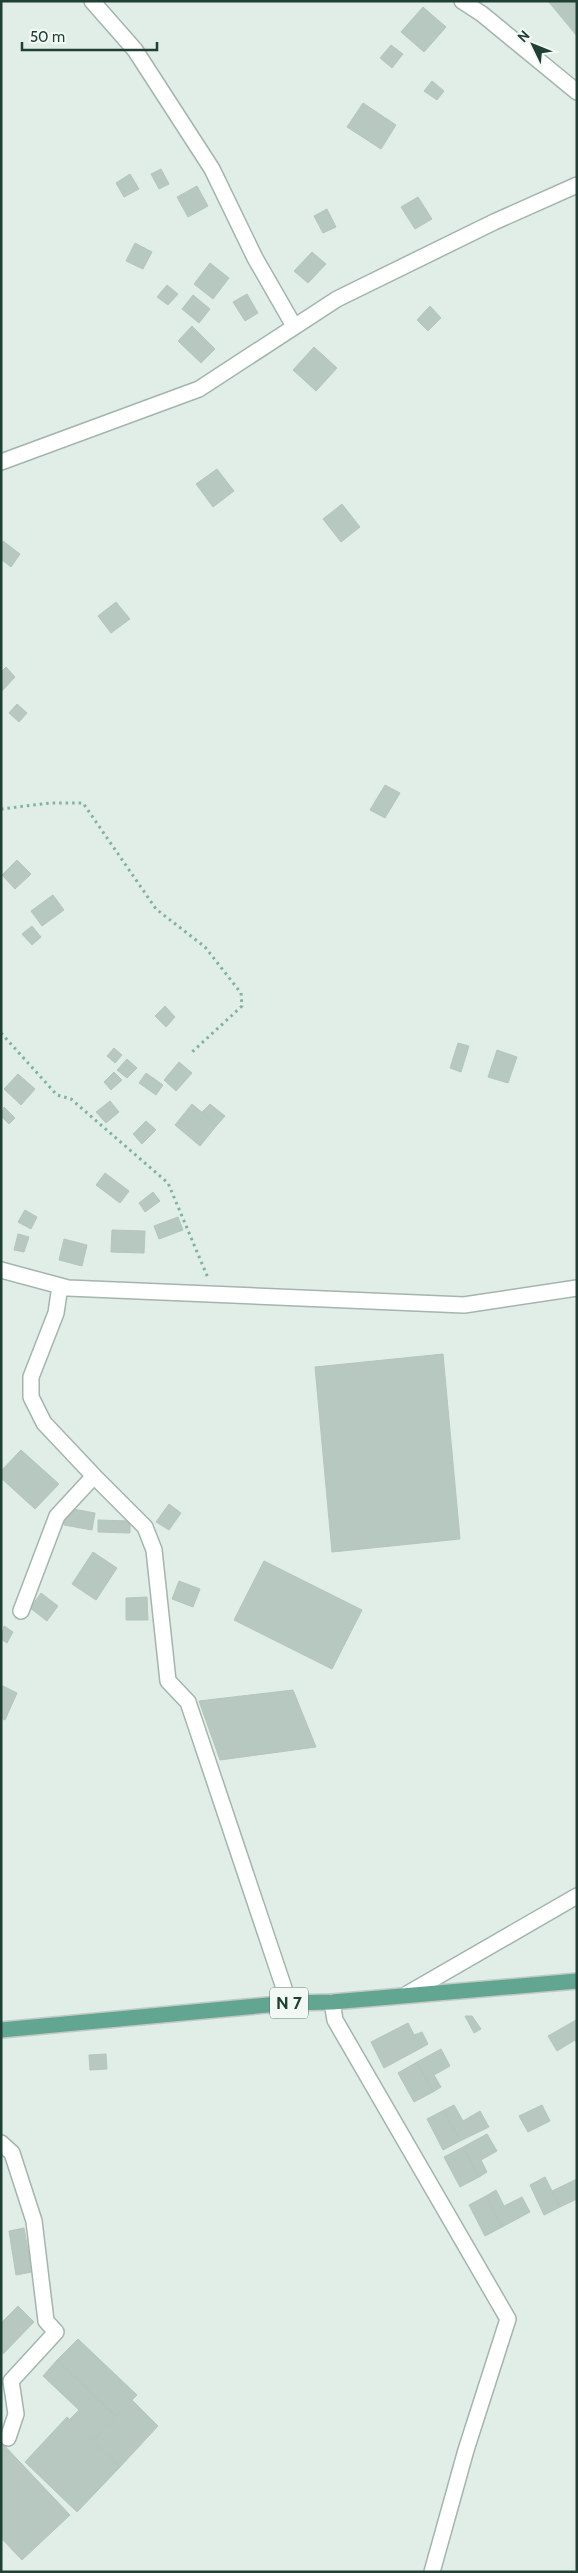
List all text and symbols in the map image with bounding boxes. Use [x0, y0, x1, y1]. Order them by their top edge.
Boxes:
scale bar [22, 20, 158, 52]
north arrow [508, 20, 558, 70]
text: N [514, 26, 533, 46]
text: 50 m [30, 28, 65, 46]
road number: N 7 [270, 1988, 308, 2019]

